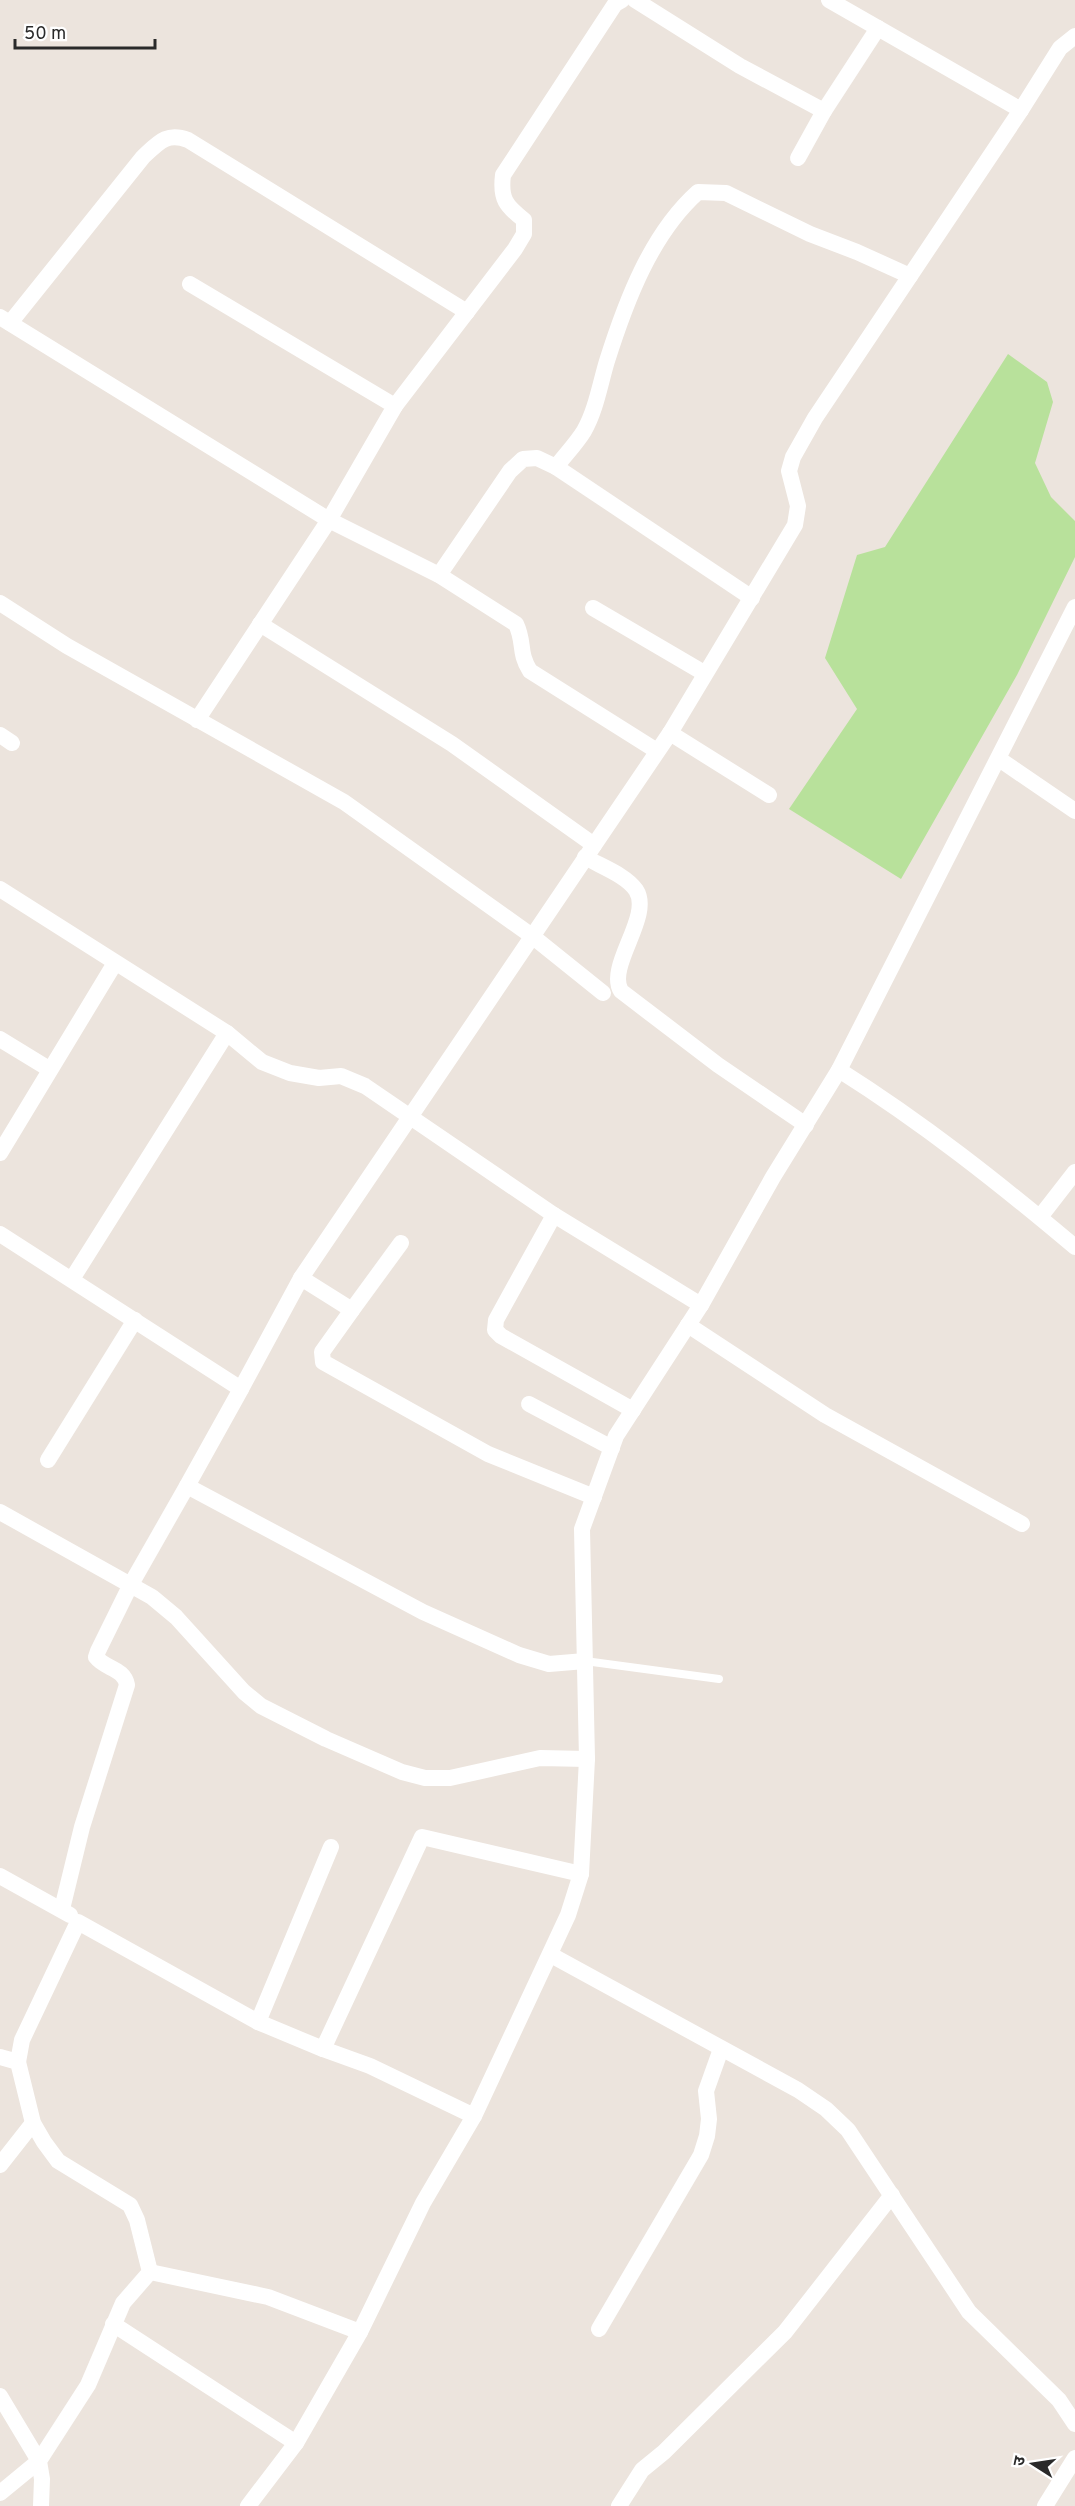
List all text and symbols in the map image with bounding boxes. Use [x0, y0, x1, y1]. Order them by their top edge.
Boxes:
scale bar [15, 12, 154, 50]
text: 50 m [24, 23, 66, 46]
north arrow [1003, 2434, 1063, 2494]
text: उ [1010, 2454, 1031, 2468]

